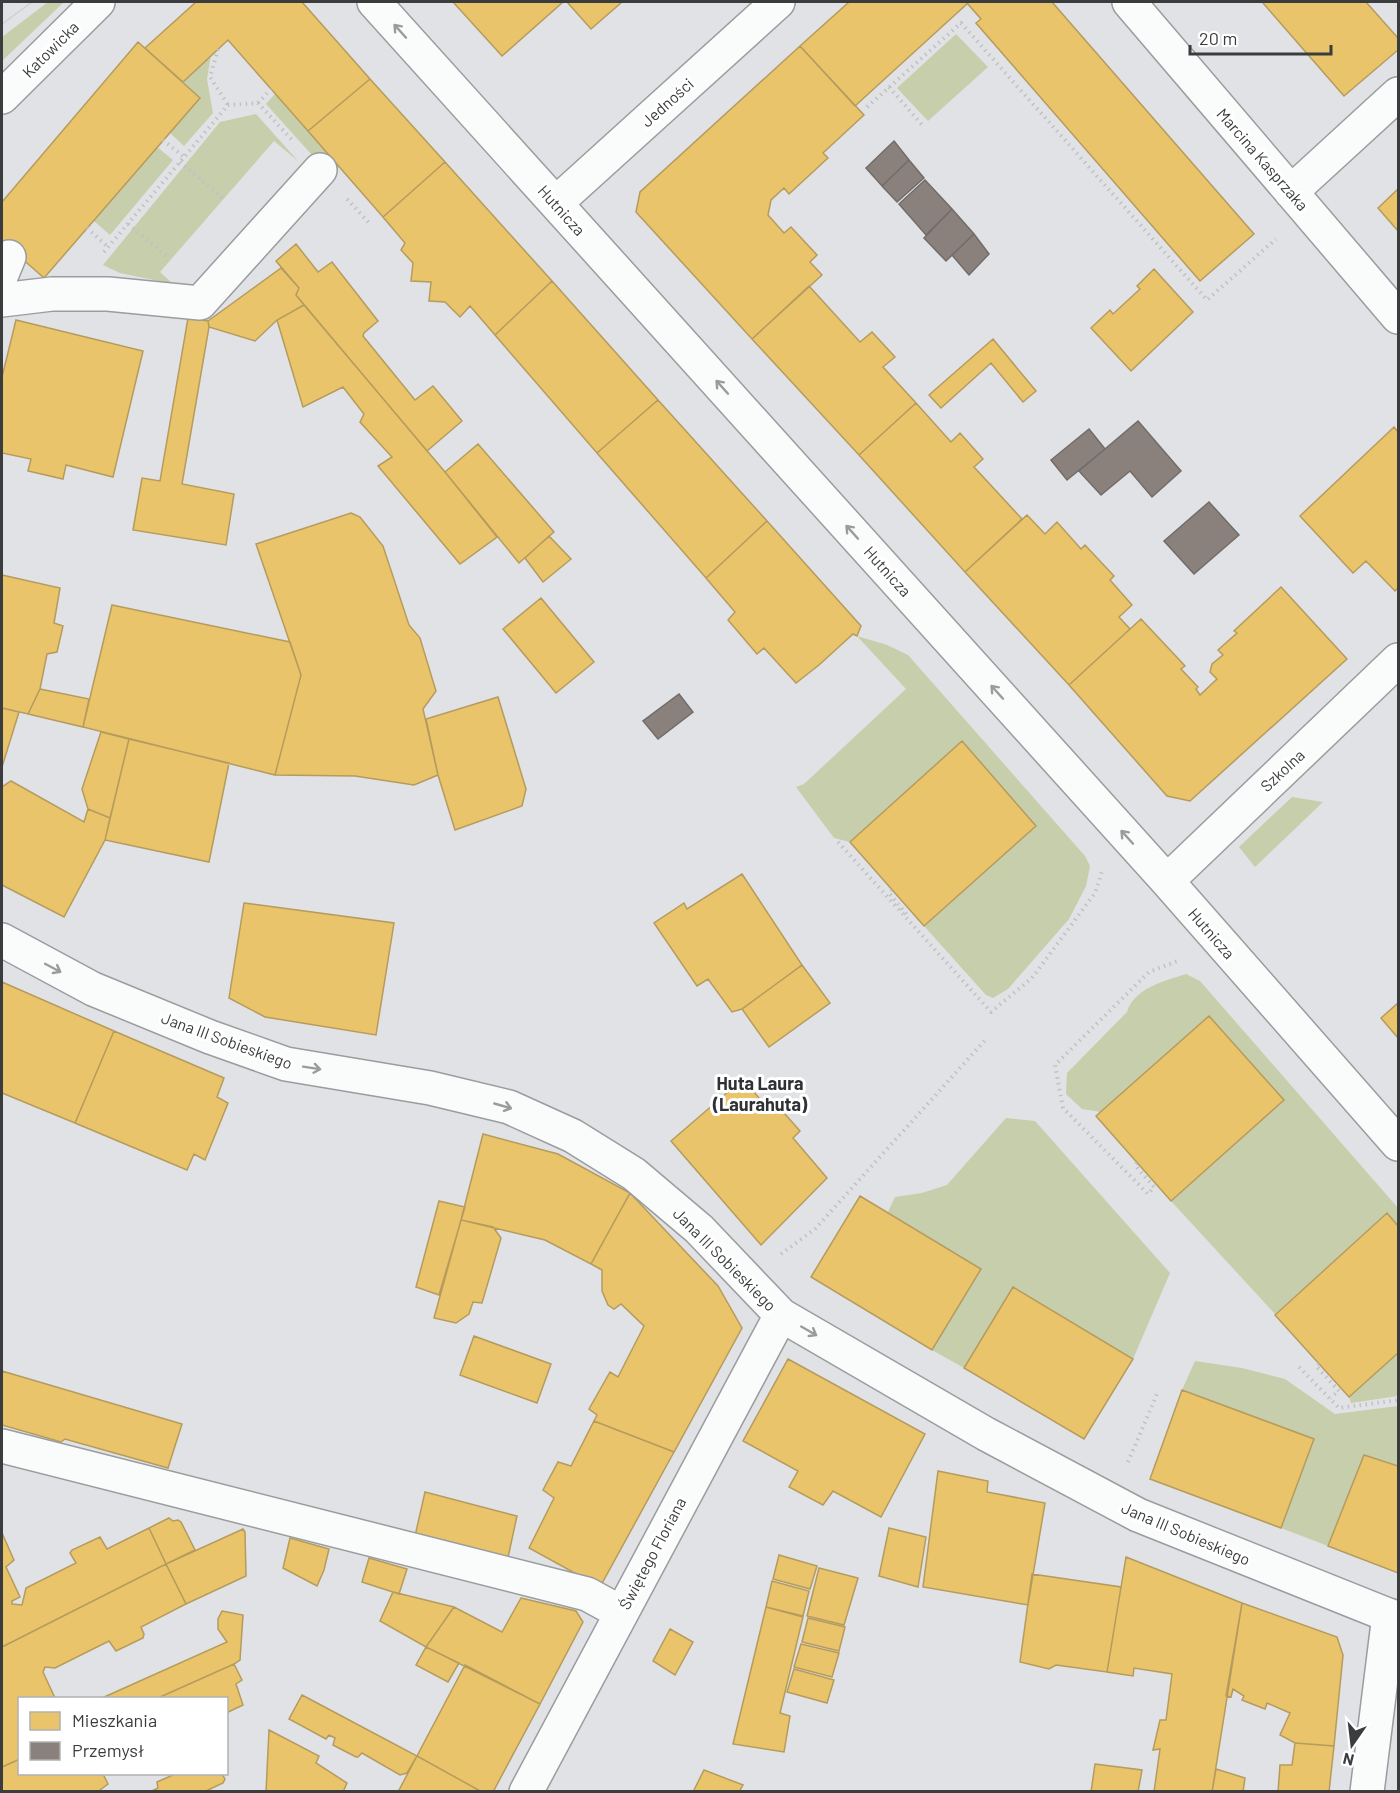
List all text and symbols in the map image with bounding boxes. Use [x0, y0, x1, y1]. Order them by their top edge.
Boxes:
street label: Katowicka [18, 17, 82, 81]
scale bar [1190, 18, 1331, 56]
one-way arrow [393, 23, 407, 38]
text: 20 m [1199, 27, 1237, 49]
street label: Jedności [637, 74, 697, 130]
street label: Marcina Kasprzaka [1213, 104, 1313, 214]
street label: Hutnicza [534, 181, 590, 239]
one-way arrow [715, 380, 729, 395]
one-way arrow [845, 525, 859, 540]
street label: Hutnicza [860, 542, 916, 600]
one-way arrow [990, 685, 1004, 700]
street label: Szkolna [1256, 745, 1308, 795]
one-way arrow [1120, 830, 1134, 845]
street label: Hutnicza [1185, 904, 1239, 962]
one-way arrow [44, 962, 61, 974]
street label: Jana III Sobieskiego [159, 1007, 295, 1073]
one-way arrow [302, 1063, 322, 1074]
district label: Huta Laura (Laurahuta) [712, 1072, 808, 1115]
one-way arrow [493, 1101, 512, 1112]
street label: Jana III Sobieskiego [670, 1204, 780, 1314]
one-way arrow [800, 1325, 817, 1337]
street label: Świętego Floriana [614, 1494, 690, 1612]
street label: Jana III Sobieskiego [1119, 1497, 1253, 1569]
legend [18, 1697, 228, 1775]
text: Mieszkania [72, 1709, 157, 1731]
north arrow [1322, 1715, 1382, 1775]
text: Przemysł [72, 1739, 144, 1761]
text: N [1341, 1750, 1356, 1771]

